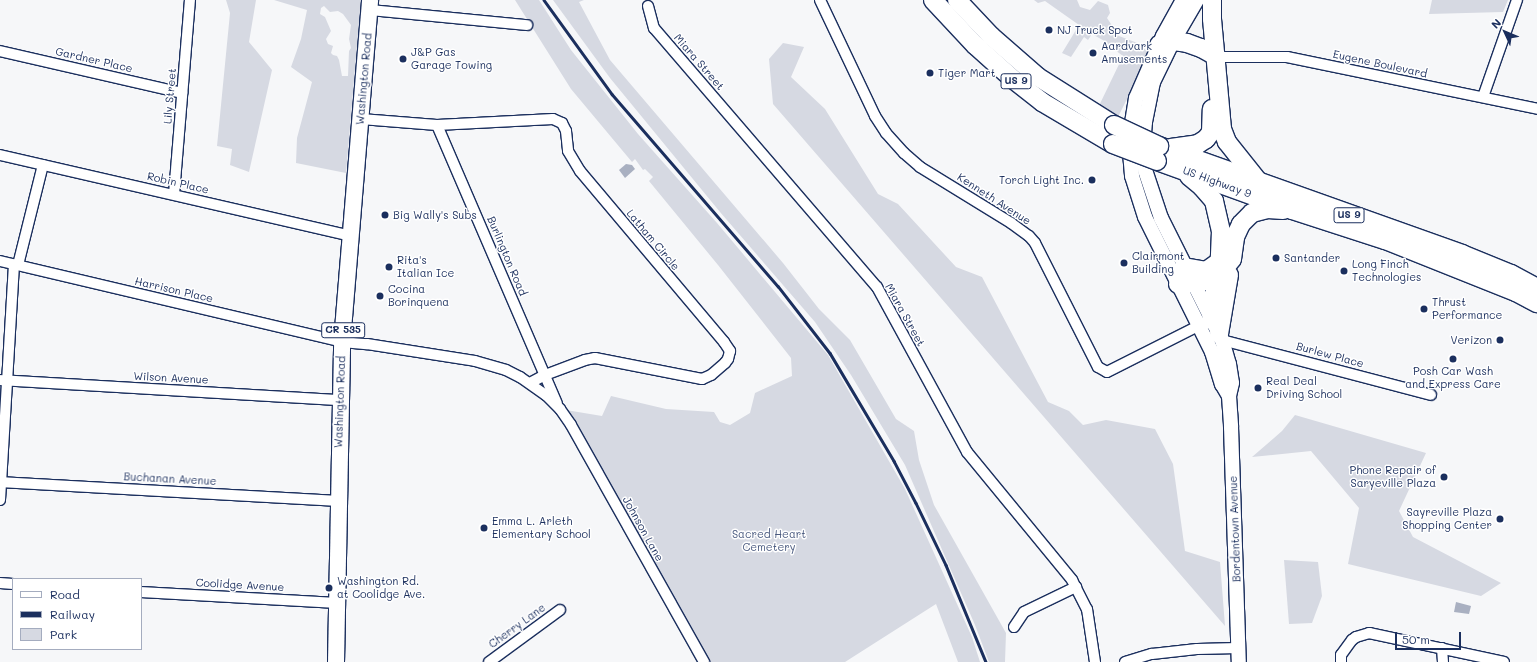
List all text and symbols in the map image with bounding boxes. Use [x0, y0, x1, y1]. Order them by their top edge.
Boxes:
north arrow [1485, 12, 1525, 52]
text: N [1488, 15, 1504, 32]
place label: NJ Truck Spot [1057, 23, 1133, 37]
marker: NJ Truck Spot [1044, 25, 1054, 35]
street label: Miara Street [671, 31, 727, 93]
street label: Washington Road [353, 32, 375, 126]
place label: Aardvark Amusements [1101, 40, 1167, 66]
street label: Gardner Place [54, 45, 134, 75]
place label: J&P Gas Garage Towing [411, 46, 492, 72]
marker: Aardvark Amusements [1088, 48, 1098, 58]
street label: Eugene Boulevard [1332, 48, 1428, 80]
marker: J&P Gas Garage Towing [398, 54, 408, 64]
place label: Tiger Mart [938, 66, 996, 80]
street label: Lily Street [161, 67, 179, 125]
marker: Tiger Mart [925, 68, 935, 78]
road number: US 9 [1000, 73, 1032, 89]
street label: US Highway 9 [1181, 163, 1253, 201]
street label: Robin Place [146, 169, 210, 197]
street label: Kenneth Avenue [955, 170, 1033, 228]
place label: Torch Light Inc. [999, 173, 1084, 187]
marker: Torch Light Inc. [1087, 175, 1097, 185]
street label: Latham Circle [624, 207, 682, 273]
road number: US 9 [1333, 207, 1365, 223]
place label: Big Wally's Subs [393, 208, 477, 222]
marker: Big Wally's Subs [380, 210, 390, 220]
street label: Burlington Road [484, 214, 530, 298]
place label: Clairmont Building [1132, 250, 1185, 276]
place label: Santander [1284, 251, 1340, 265]
marker: Santander [1271, 253, 1281, 263]
place label: Rita's Italian Ice [397, 254, 454, 280]
marker: Clairmont Building [1119, 258, 1129, 268]
place label: Long Finch Technologies [1352, 258, 1421, 284]
marker: Rita's Italian Ice [384, 262, 394, 272]
marker: Long Finch Technologies [1339, 266, 1349, 276]
street label: Harrison Place [133, 275, 215, 305]
street label: Miara Street [882, 281, 928, 349]
place label: Cocina Borinquena [388, 283, 449, 309]
marker: Cocina Borinquena [375, 291, 385, 301]
place label: Thrust Performance [1432, 296, 1502, 322]
marker: Thrust Performance [1419, 304, 1429, 314]
road number: CR 535 [321, 322, 365, 338]
place label: Verizon [1450, 333, 1492, 347]
marker: Verizon [1495, 335, 1505, 345]
street label: Burlew Place [1295, 340, 1365, 370]
marker: Posh Car Wash and Express Care [1448, 354, 1458, 364]
street label: Washington Road [332, 356, 348, 448]
place label: Posh Car Wash and Express Care [1405, 365, 1501, 391]
street label: Wilson Avenue [133, 369, 209, 387]
place label: Real Deal Driving School [1266, 375, 1342, 401]
marker: Real Deal Driving School [1253, 383, 1263, 393]
place label: Phone Repair of Saryeville Plaza [1349, 464, 1436, 490]
street label: Buchanan Avenue [123, 470, 217, 488]
marker: Phone Repair of Saryeville Plaza [1439, 472, 1449, 482]
street label: Bordentown Avenue [1227, 476, 1243, 582]
street label: Johnson Lane [620, 494, 666, 564]
place label: Sayreville Plaza Shopping Center [1402, 506, 1492, 532]
marker: Sayreville Plaza Shopping Center [1495, 514, 1505, 524]
place label: Emma L. Arleth Elementary School [492, 515, 591, 541]
marker: Emma L. Arleth Elementary School [479, 523, 489, 533]
park label: Sacred Heart Cemetery [732, 528, 806, 554]
place label: Washington Rd. at Coolidge Ave. [337, 575, 425, 601]
street label: Coolidge Avenue [195, 576, 285, 594]
legend [12, 578, 142, 650]
marker: Washington Rd. at Coolidge Ave. [324, 583, 334, 593]
text: Road [50, 586, 80, 602]
street label: Cherry Lane [486, 601, 548, 651]
text: Railway [50, 606, 95, 622]
scale bar [1397, 624, 1463, 650]
text: Park [50, 626, 77, 642]
text: 50 m [1402, 631, 1430, 647]

